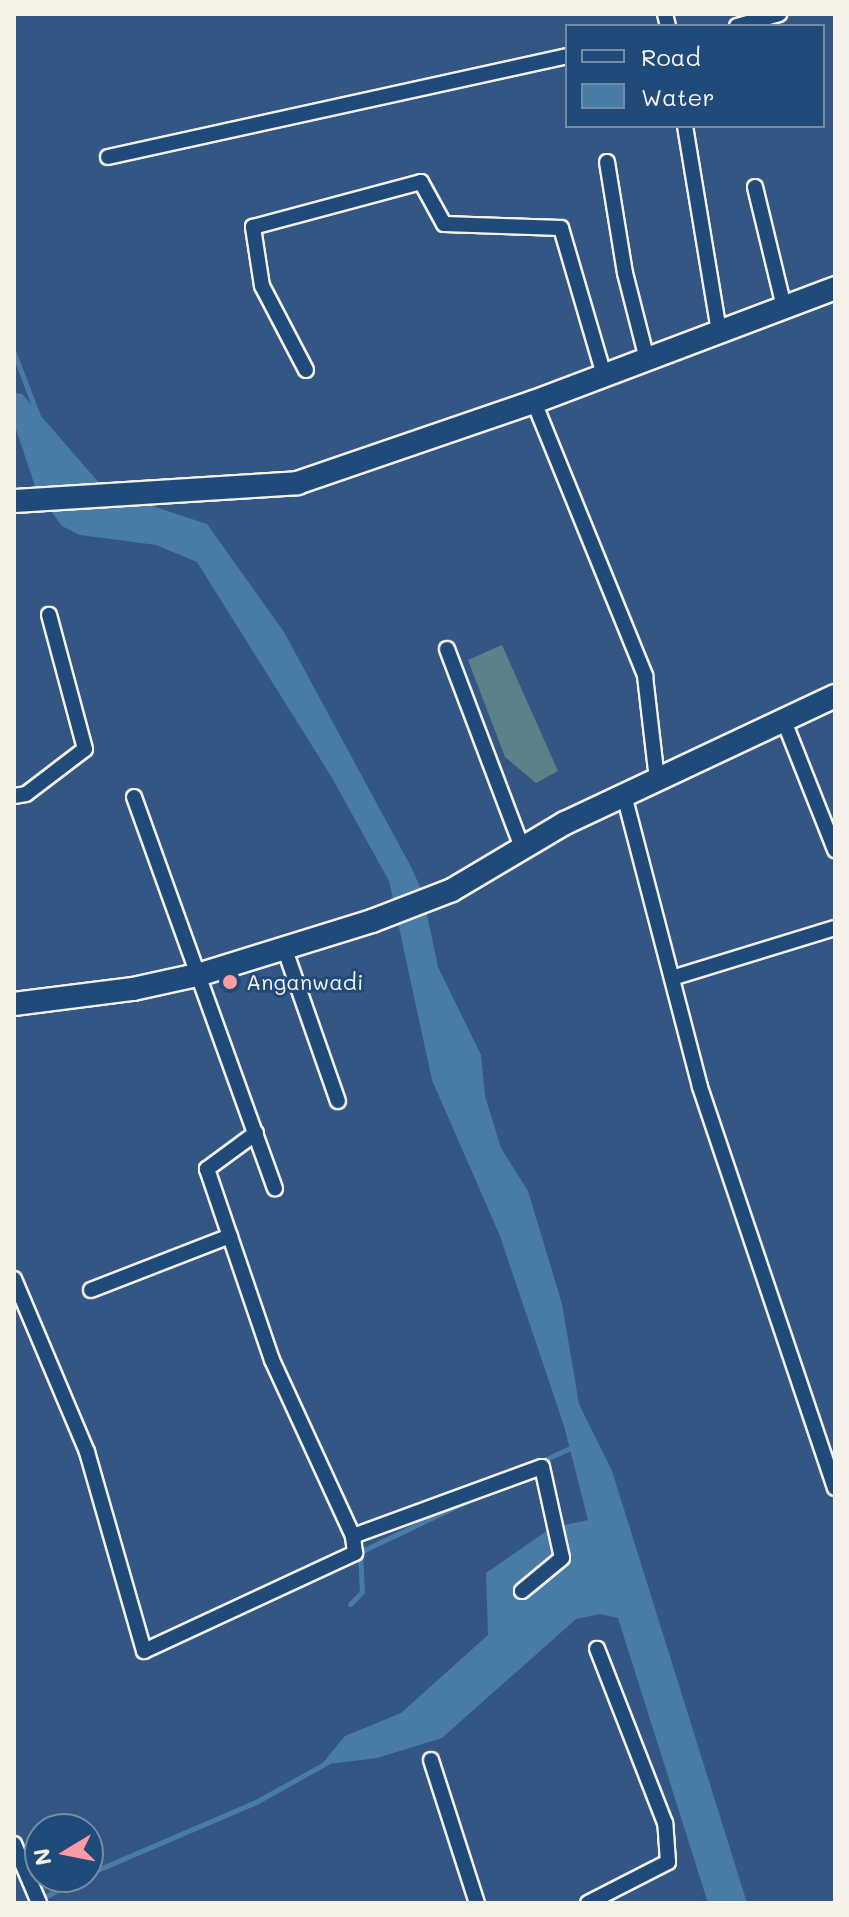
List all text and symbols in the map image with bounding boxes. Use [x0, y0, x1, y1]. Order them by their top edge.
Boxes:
legend [565, 24, 825, 128]
text: Road [641, 41, 701, 72]
text: Water [641, 81, 715, 112]
place label: Anganwadi [246, 969, 364, 995]
marker: Anganwadi [221, 973, 239, 991]
north arrow [24, 1813, 104, 1893]
text: N [26, 1846, 58, 1868]

